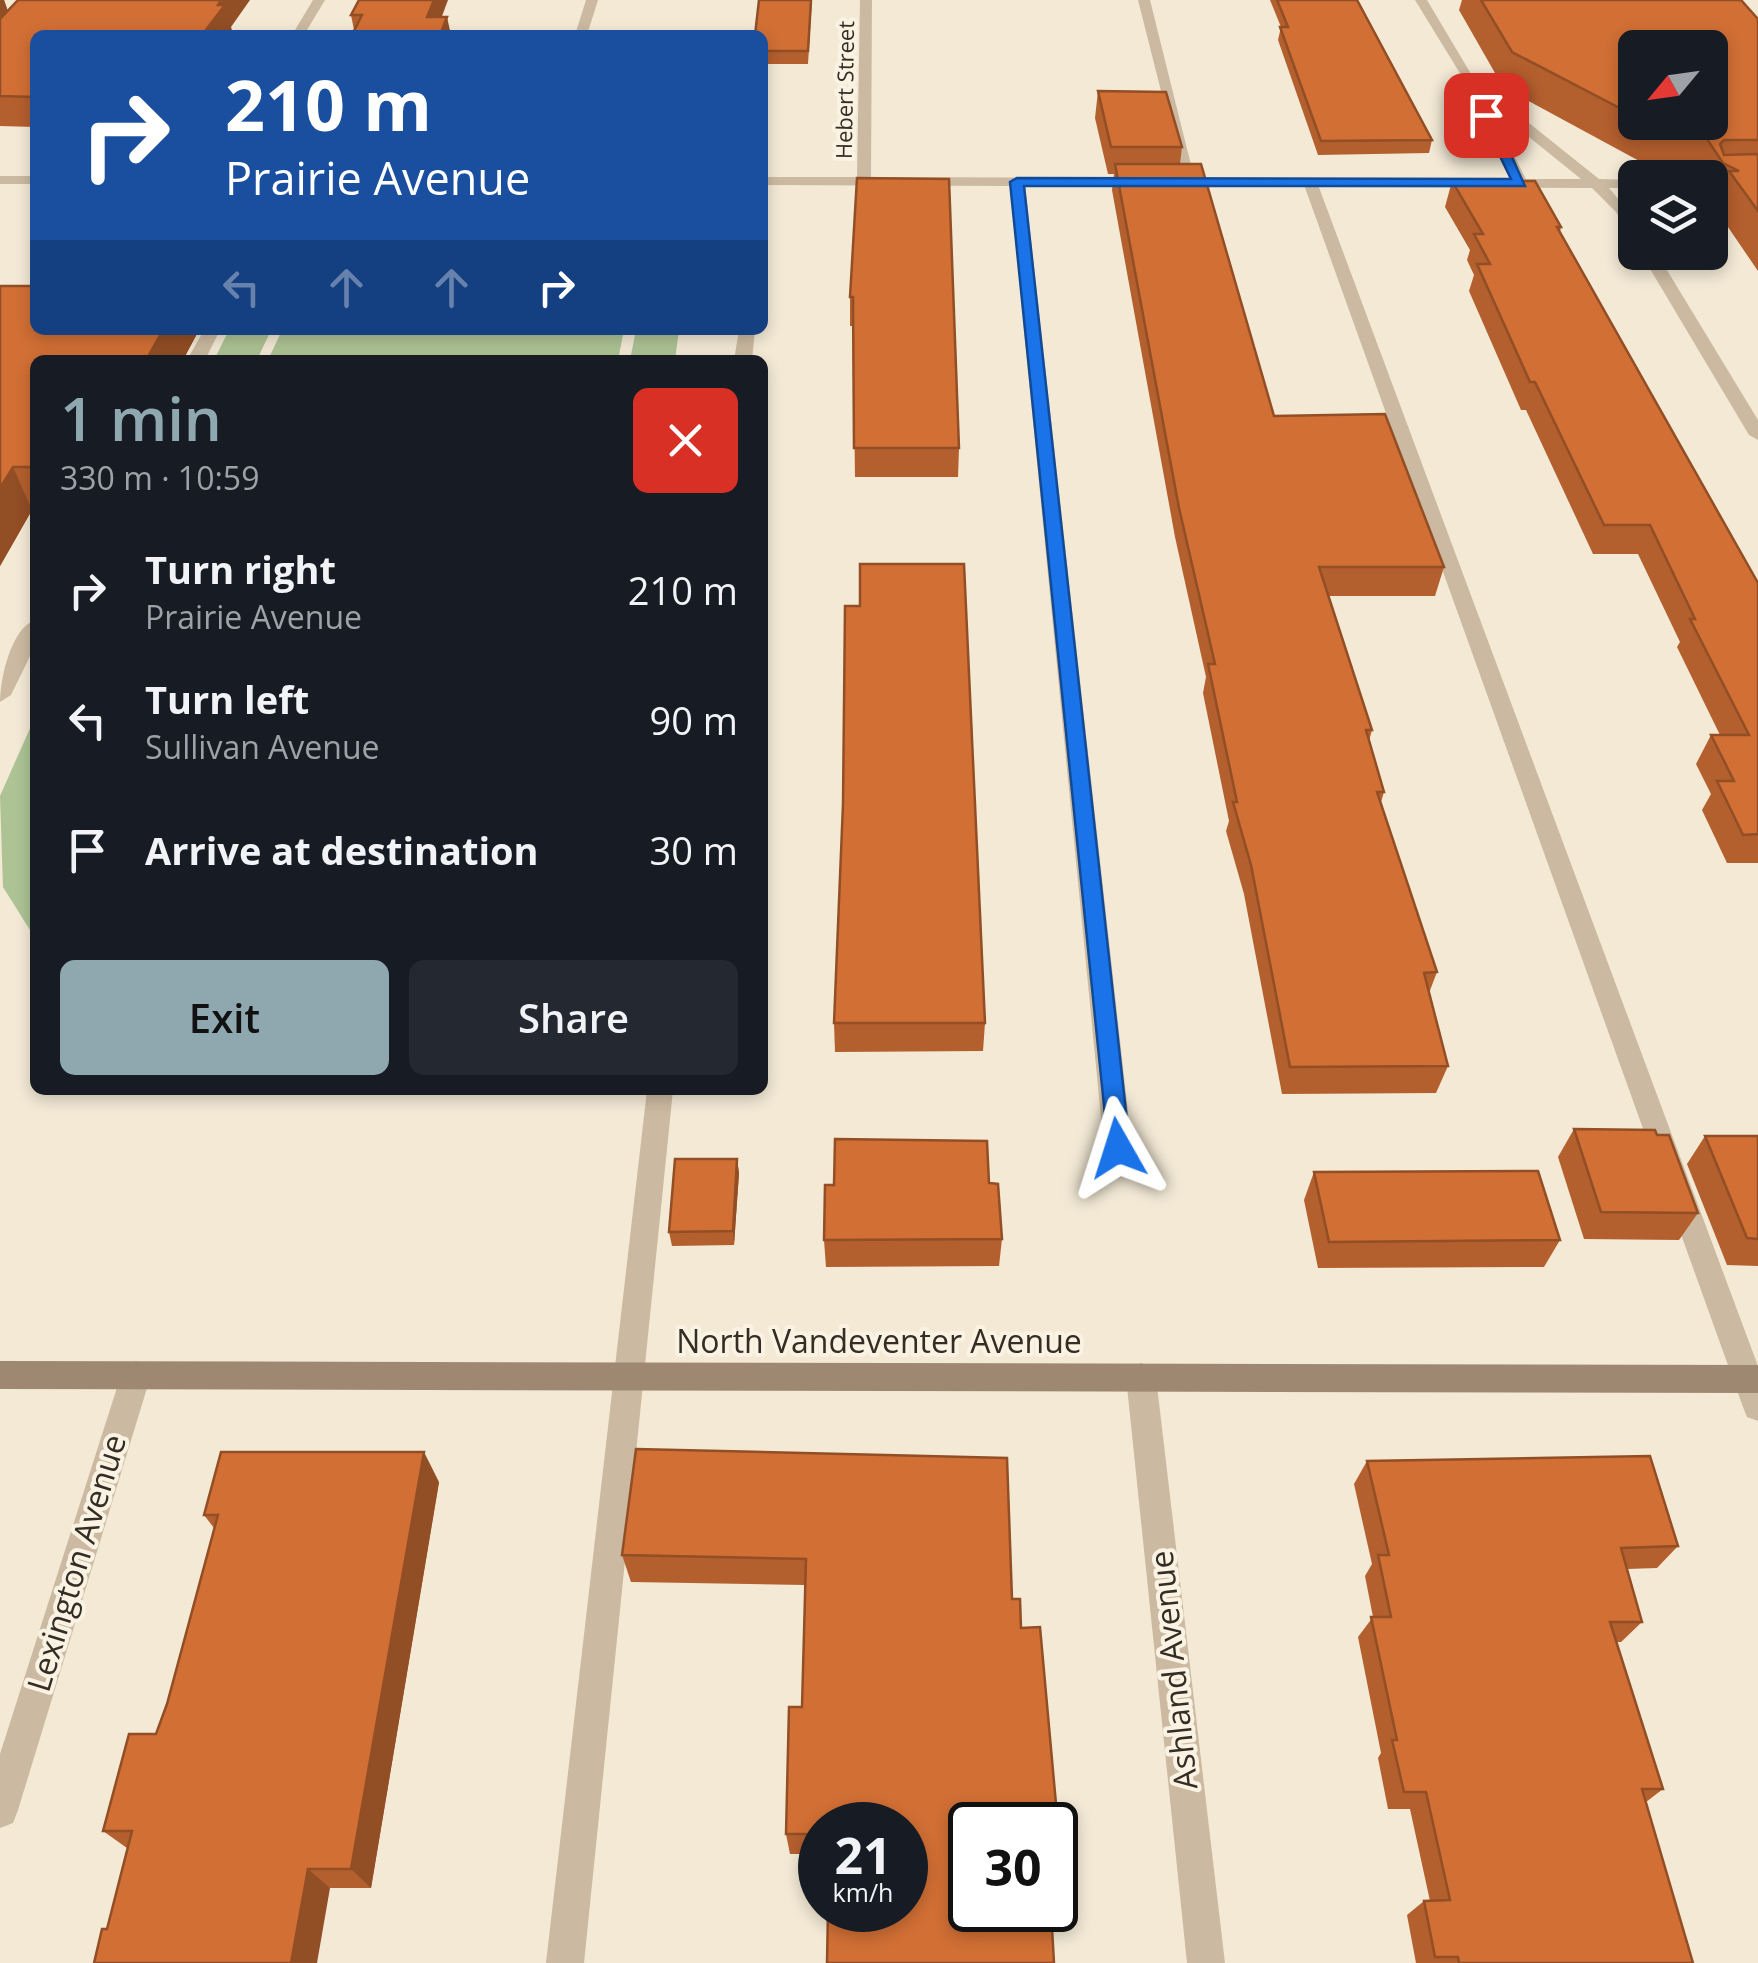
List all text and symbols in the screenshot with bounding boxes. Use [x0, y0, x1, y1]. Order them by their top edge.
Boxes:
street label: Hebert Street [828, 20, 860, 159]
north arrow [1618, 30, 1728, 140]
map controls [1618, 30, 1728, 270]
text: 210 m [225, 56, 432, 152]
icon: right [60, 70, 190, 200]
pin [1444, 73, 1529, 158]
icon: arrive [1459, 88, 1514, 143]
text: Prairie Avenue [225, 147, 530, 208]
button: layers [1618, 160, 1728, 270]
icon: left [214, 260, 269, 315]
icon: ahead [319, 260, 374, 315]
icon: ahead [424, 260, 479, 315]
icon: right [529, 260, 584, 315]
text: 1 min [60, 377, 222, 459]
button: close [633, 388, 738, 493]
text: 330 m · 10:59 [60, 456, 259, 499]
text: Turn right [145, 543, 336, 595]
icon: right [60, 563, 115, 618]
text: 210 m [628, 564, 738, 616]
text: Prairie Avenue [145, 595, 362, 638]
text: Turn left [145, 673, 309, 725]
icon: left [60, 693, 115, 748]
text: 90 m [649, 694, 738, 746]
text: Sullivan Avenue [145, 725, 380, 768]
icon: arrive [60, 823, 115, 878]
text: Arrive at destination [145, 824, 539, 876]
text: 30 m [649, 824, 738, 876]
button: Exit [60, 960, 389, 1075]
button: Share [409, 960, 738, 1075]
position arrow [1066, 1096, 1170, 1200]
street label: North Vandeventer Avenue [676, 1319, 1082, 1362]
street label: Lexington Avenue [16, 1429, 135, 1696]
street label: Ashland Avenue [1139, 1549, 1206, 1792]
speed limit sign: 30 [948, 1802, 1078, 1932]
text: 21 [834, 1821, 892, 1889]
text: km/h [833, 1875, 893, 1909]

